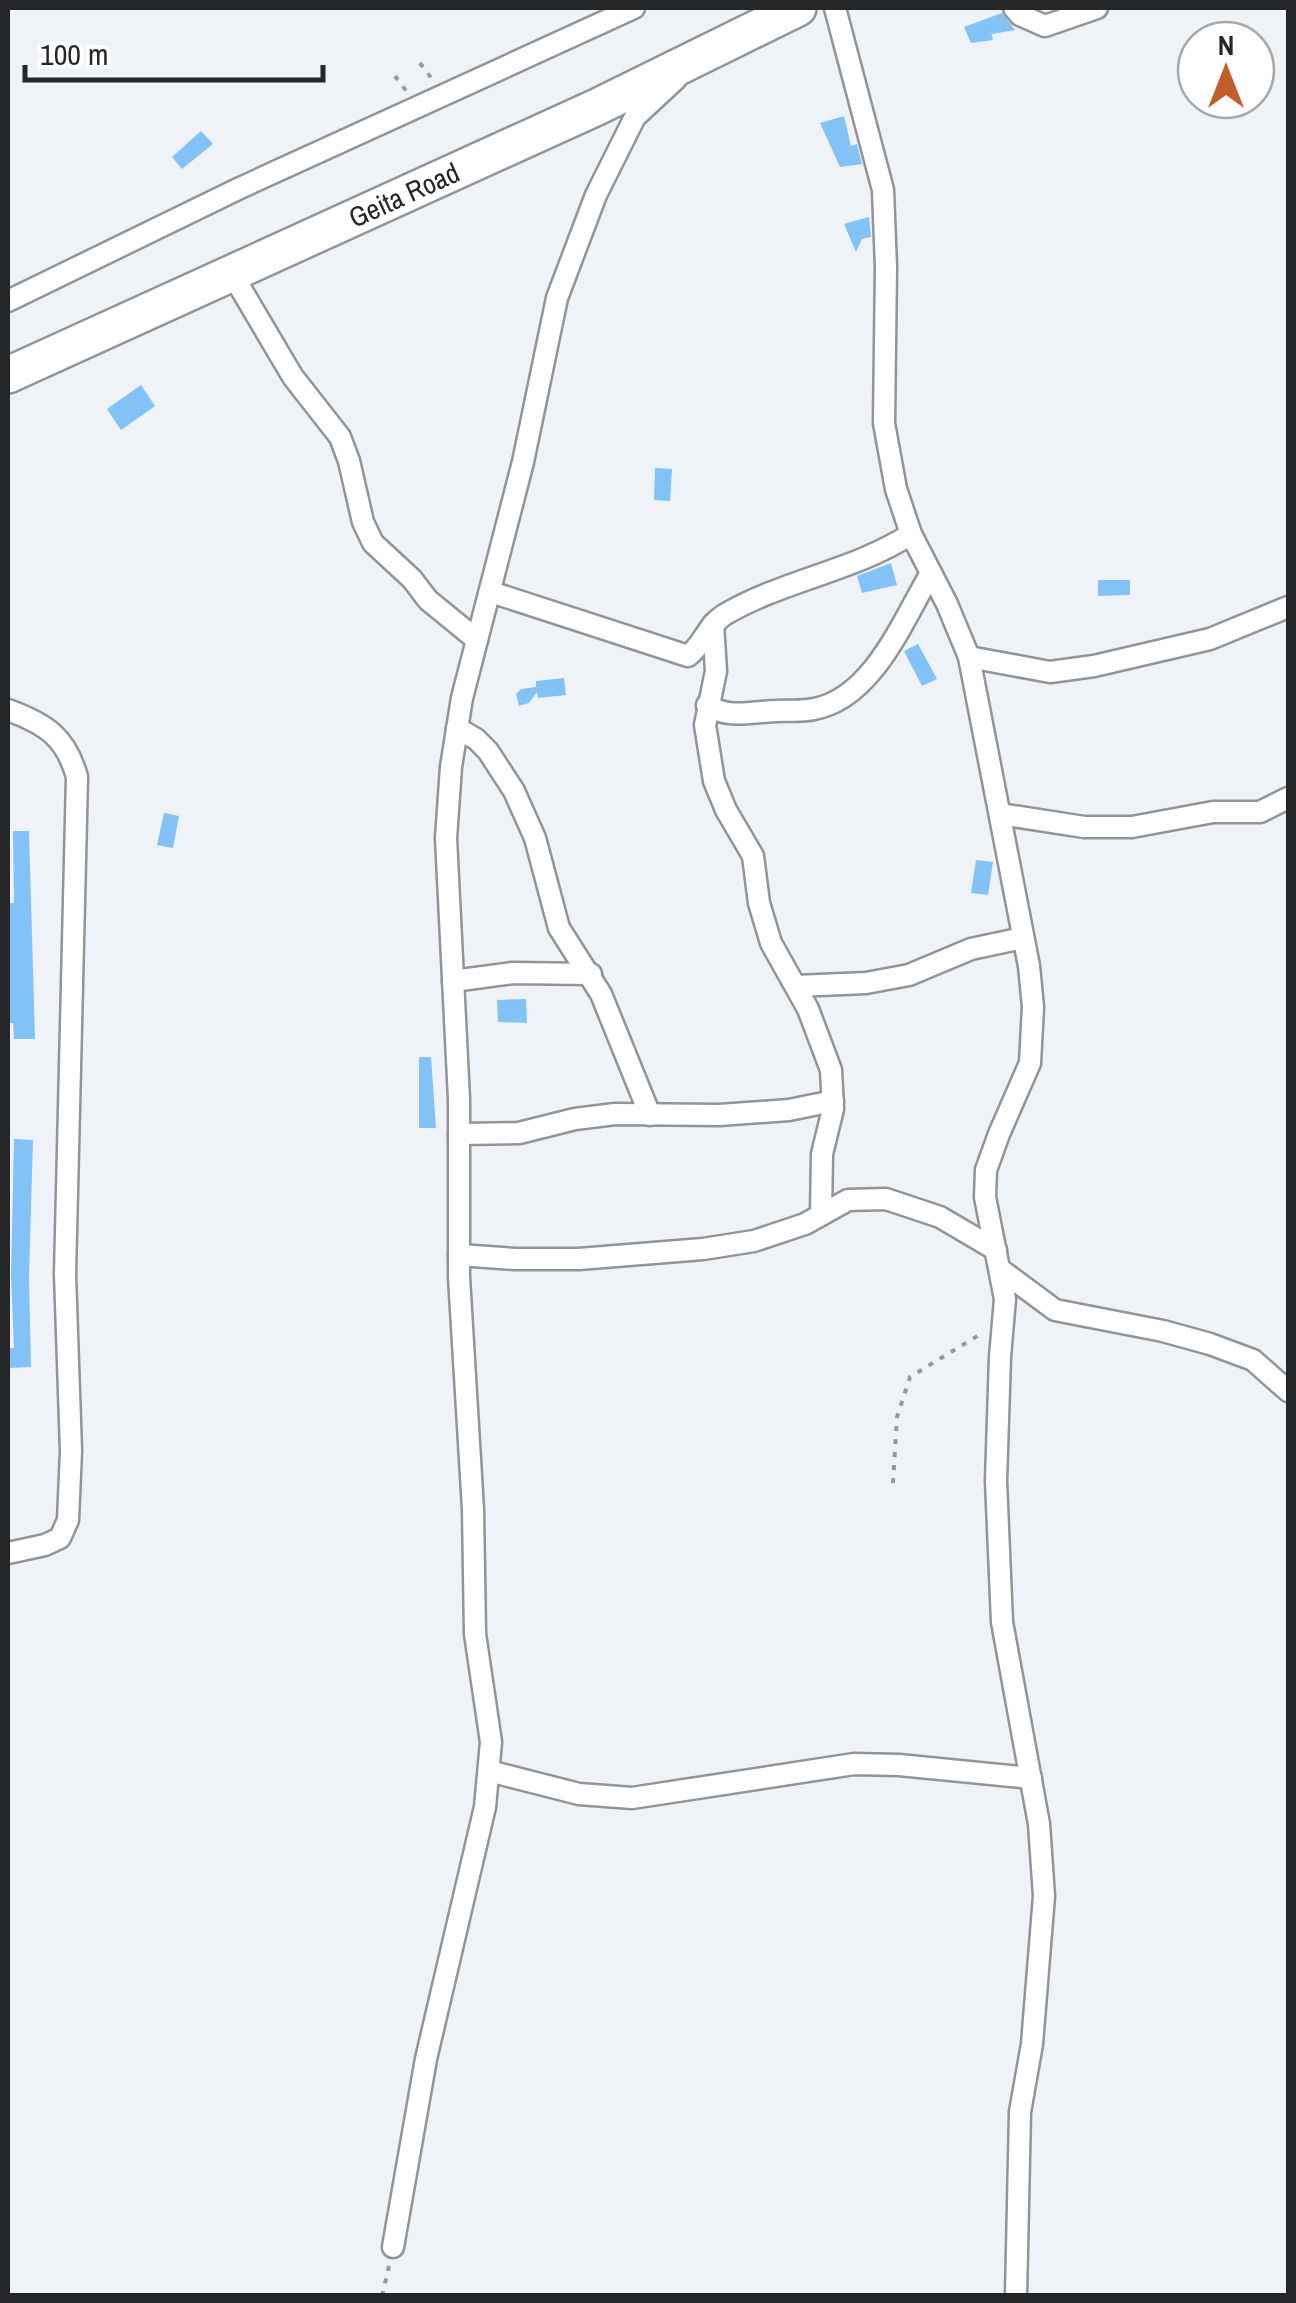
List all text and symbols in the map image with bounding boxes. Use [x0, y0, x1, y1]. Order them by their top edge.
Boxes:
scale bar [25, 20, 322, 82]
north arrow [1176, 20, 1276, 120]
text: N [1218, 26, 1234, 64]
text: 100 m [40, 34, 108, 74]
street label: Geita Road [343, 153, 465, 236]

